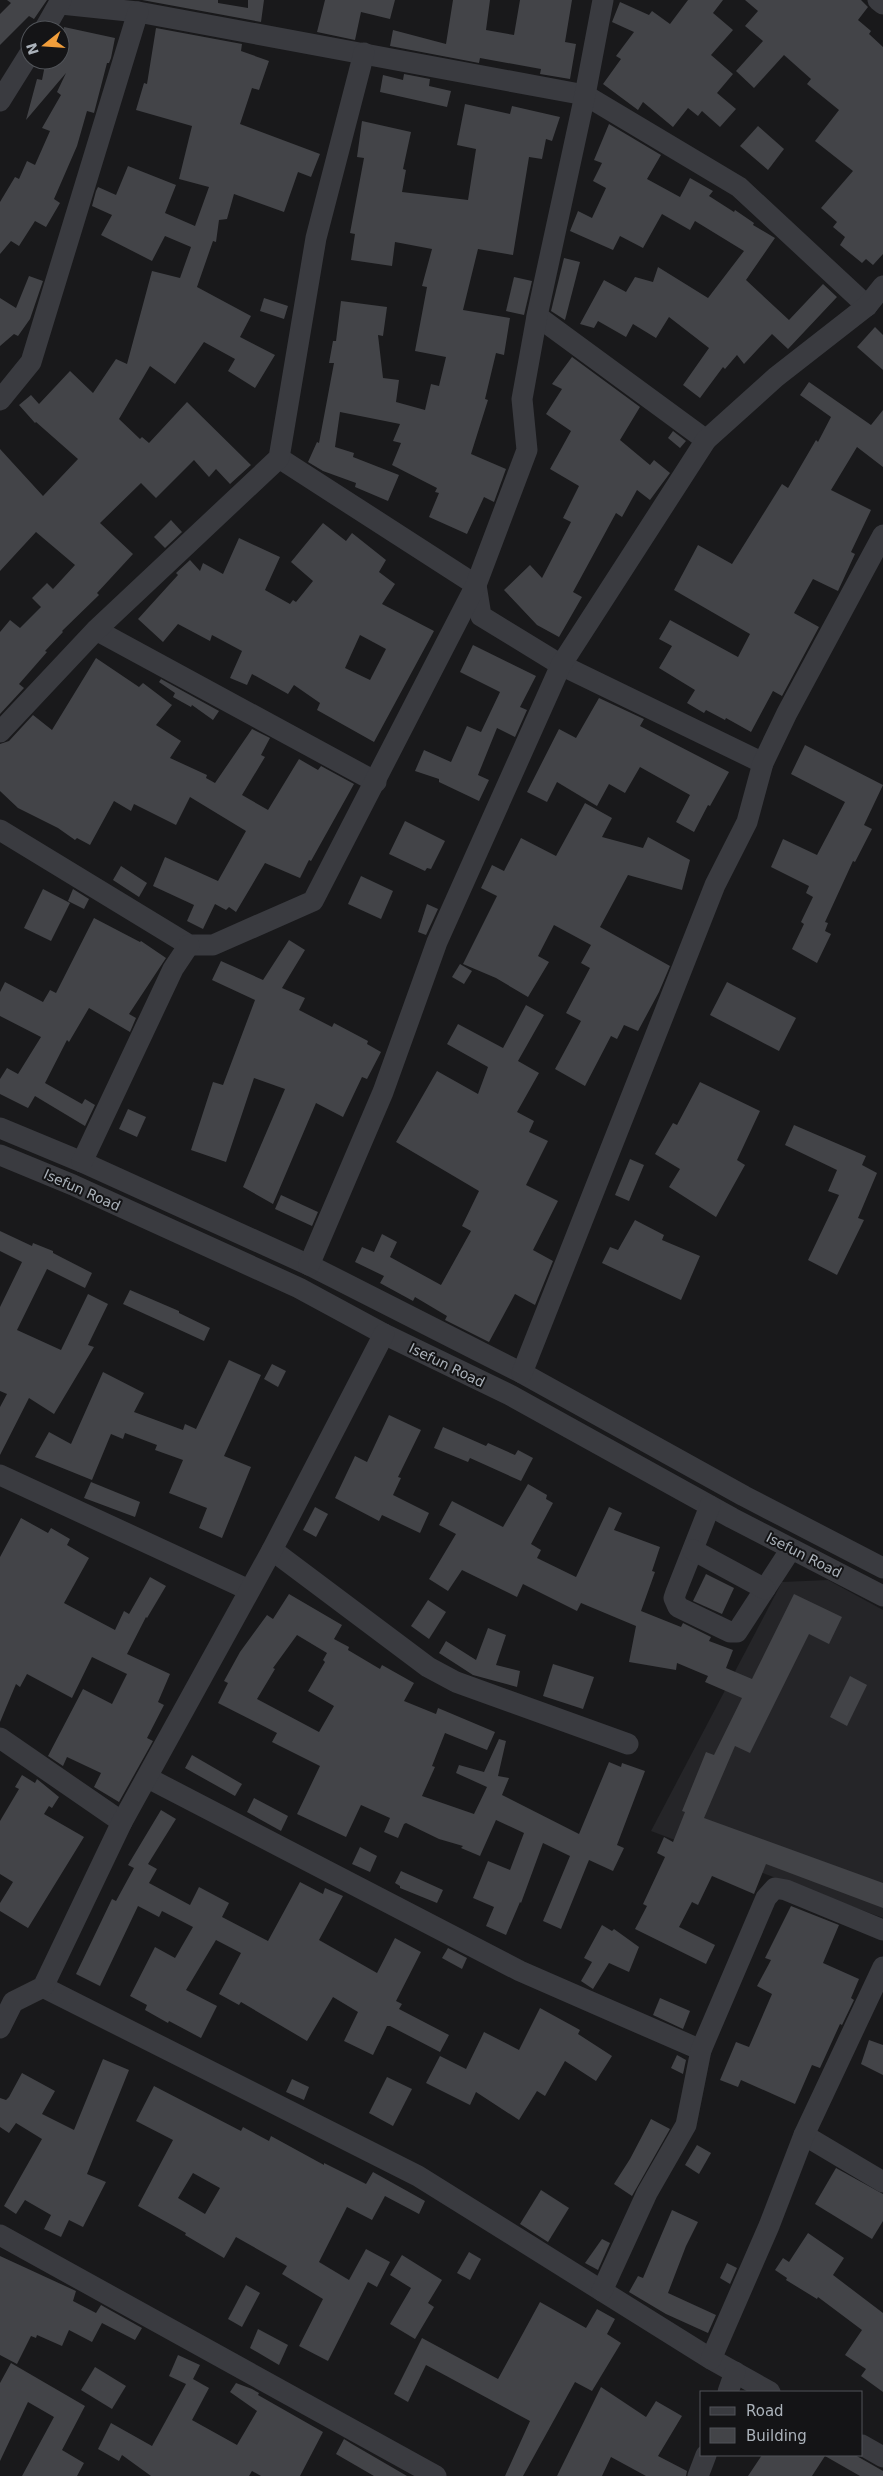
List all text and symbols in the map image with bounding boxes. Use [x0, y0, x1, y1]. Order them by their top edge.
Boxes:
north arrow [20, 20, 70, 70]
text: N [23, 41, 42, 57]
street label: Isefun Road [41, 1166, 123, 1214]
street label: Isefun Road [407, 1340, 487, 1390]
street label: Isefun Road [764, 1529, 844, 1581]
legend [700, 2391, 863, 2456]
text: Road [746, 2402, 784, 2420]
text: Building [746, 2427, 807, 2445]

